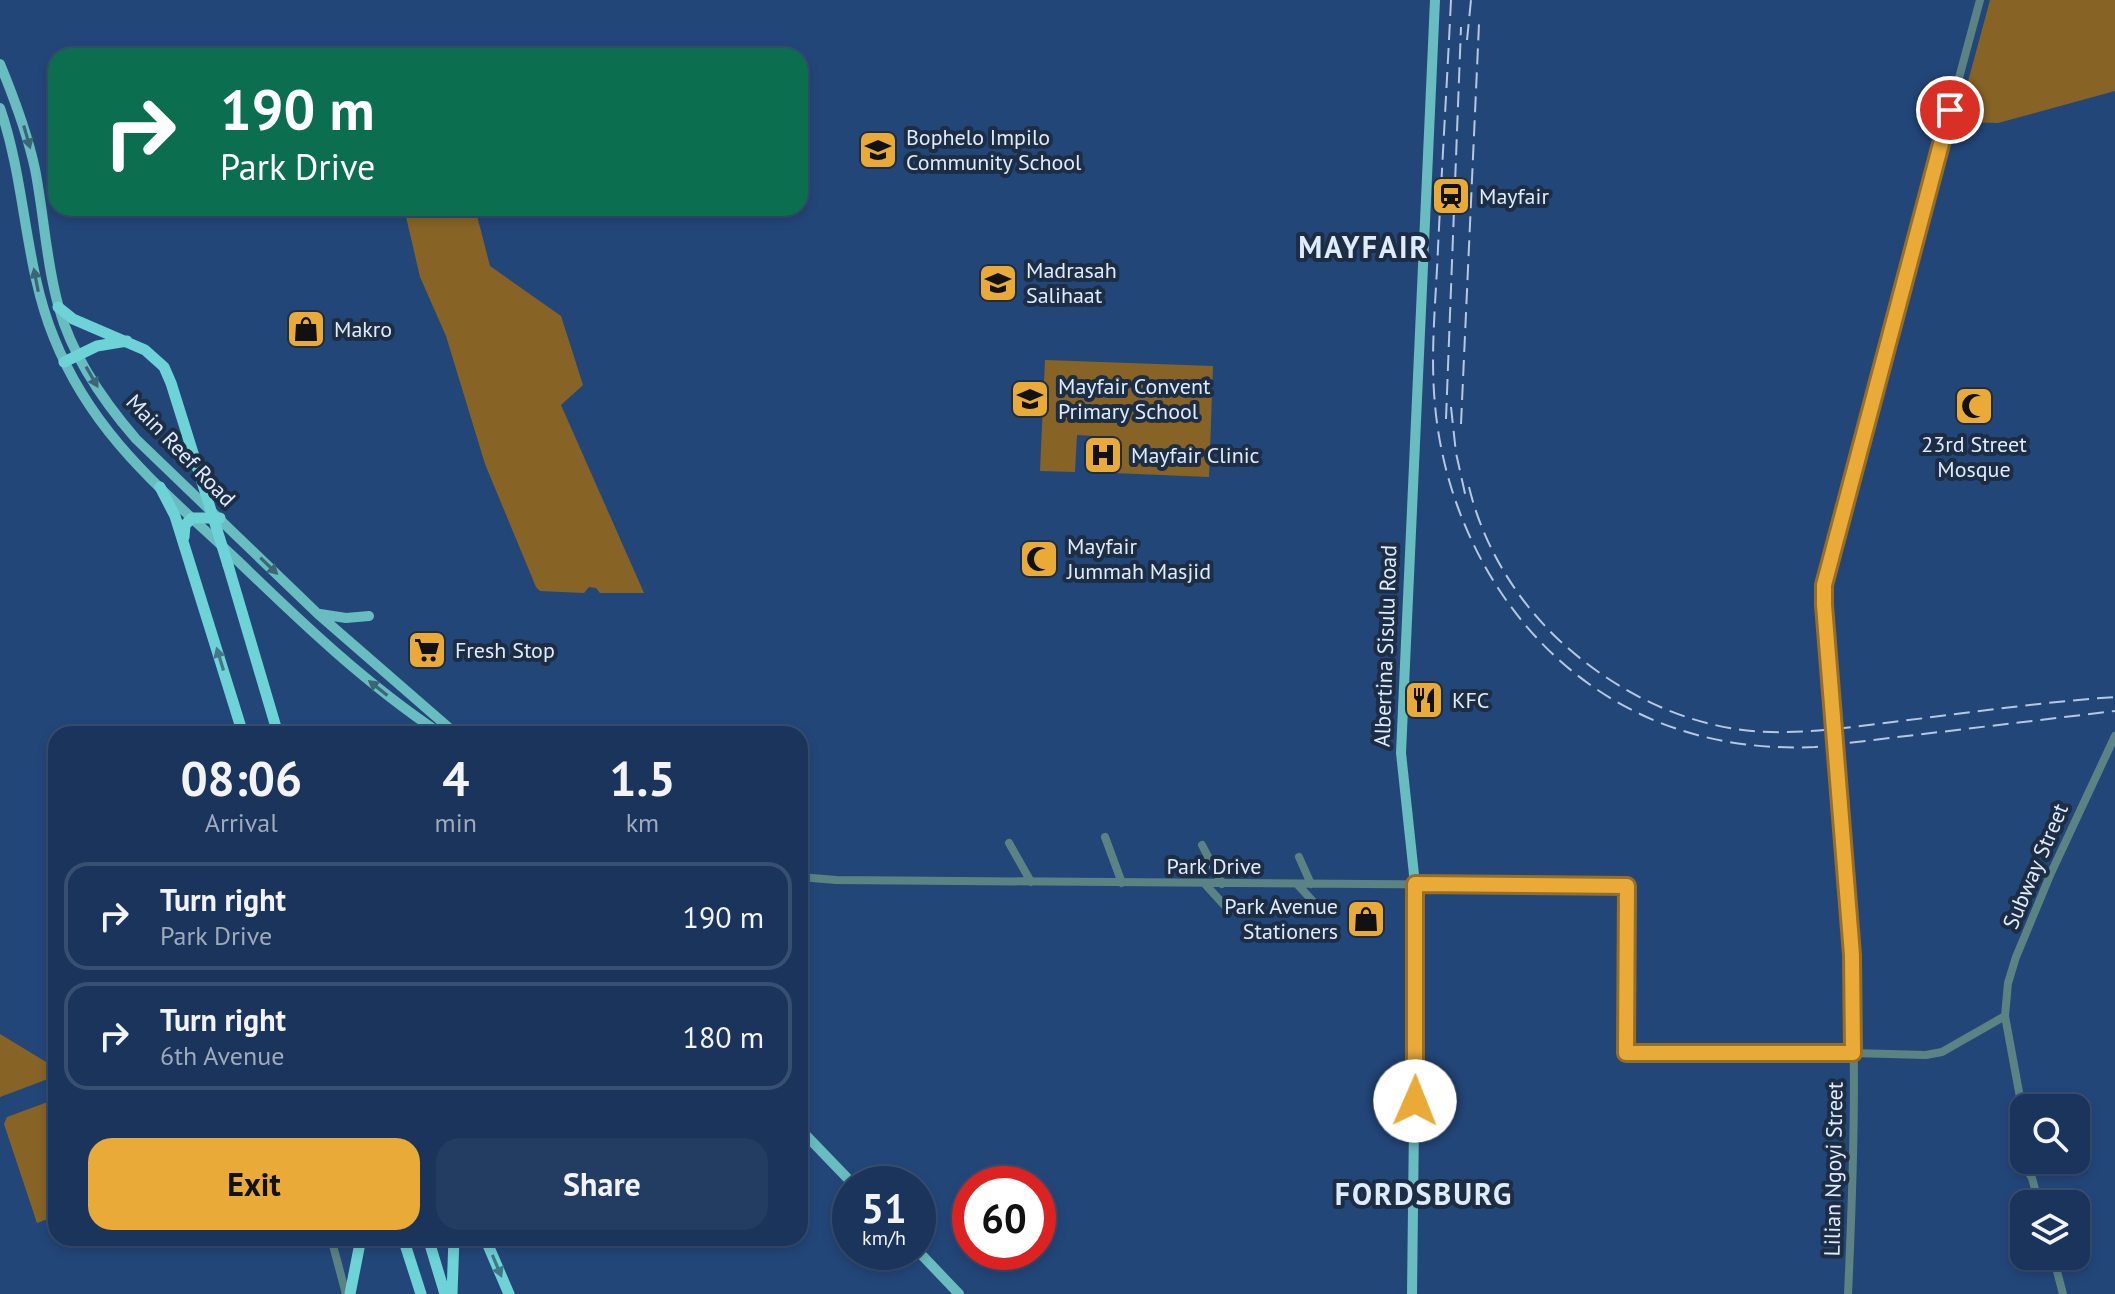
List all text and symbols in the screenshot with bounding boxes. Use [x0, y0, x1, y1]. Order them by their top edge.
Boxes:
text: 190 m [220, 73, 375, 145]
pin [1916, 76, 1984, 144]
icon: right [88, 80, 192, 184]
icon: arrive [1928, 88, 1972, 132]
place label: Bophelo Impilo Community School [906, 123, 1082, 176]
one-way arrow [21, 126, 34, 150]
school or university icon: Bophelo Impilo Community School [857, 129, 899, 171]
text: Park Drive [220, 143, 375, 190]
station icon: Mayfair [1430, 175, 1472, 217]
place label: Mayfair [1479, 182, 1549, 210]
district label: MAYFAIR [1298, 227, 1430, 266]
place label: Madrasah Salihaat [1026, 256, 1117, 309]
school or university icon: Madrasah Salihaat [977, 262, 1019, 304]
one-way arrow [29, 267, 42, 292]
shop icon: Makro [285, 308, 327, 350]
place label: Makro [334, 315, 392, 343]
one-way arrow [85, 366, 99, 388]
place label: Mayfair Convent Primary School [1058, 372, 1211, 425]
school or university icon: Mayfair Convent Primary School [1009, 378, 1051, 420]
mosque icon: 23rd Street Mosque [1953, 385, 1995, 427]
street label: Main Reef Road [120, 388, 242, 512]
place label: 23rd Street Mosque [1921, 430, 2027, 483]
hospital icon: Mayfair Clinic [1082, 434, 1124, 476]
place label: Mayfair Clinic [1131, 441, 1260, 469]
place label: Mayfair Jummah Masjid [1066, 532, 1211, 585]
mosque icon: Mayfair Jummah Masjid [1018, 538, 1060, 580]
street label: Albertina Sisulu Road [1367, 545, 1403, 747]
one-way arrow [259, 556, 278, 575]
supermarket icon: Fresh Stop [406, 629, 448, 671]
place label: Fresh Stop [455, 636, 555, 664]
one-way arrow [213, 647, 226, 671]
restaurant icon: KFC [1403, 679, 1445, 721]
one-way arrow [368, 680, 388, 696]
place label: KFC [1452, 686, 1489, 714]
text: 08:06 [180, 747, 302, 809]
text: 4 [442, 747, 469, 809]
text: 1.5 [609, 747, 676, 809]
street label: Subway Street [1996, 798, 2074, 933]
text: Arrival [205, 806, 278, 839]
text: min [435, 806, 477, 839]
text: km [626, 806, 659, 839]
street label: Park Drive [1167, 852, 1261, 880]
text: Turn right [160, 880, 286, 919]
place label: Park Avenue Stationers [1224, 892, 1338, 945]
icon: right [92, 894, 136, 938]
text: 190 m [683, 897, 764, 936]
shop icon: Park Avenue Stationers [1345, 898, 1387, 940]
text: Park Drive [160, 919, 272, 952]
text: Turn right [160, 1000, 286, 1039]
icon: right [92, 1014, 136, 1058]
text: 180 m [683, 1017, 764, 1056]
text: 6th Avenue [160, 1039, 285, 1072]
position arrow [1373, 1059, 1457, 1143]
street label: Lilian Ngoyi Street [1817, 1081, 1849, 1257]
map controls [2010, 1094, 2090, 1270]
button: search [2010, 1094, 2090, 1174]
button: Exit [88, 1138, 420, 1230]
button: Share [436, 1138, 768, 1230]
speed limit sign: 60 [952, 1166, 1056, 1270]
district label: FORDSBURG [1335, 1174, 1513, 1213]
text: 51 [861, 1182, 907, 1234]
button: layers [2010, 1190, 2090, 1270]
text: km/h [862, 1225, 906, 1251]
one-way arrow [491, 1254, 504, 1278]

